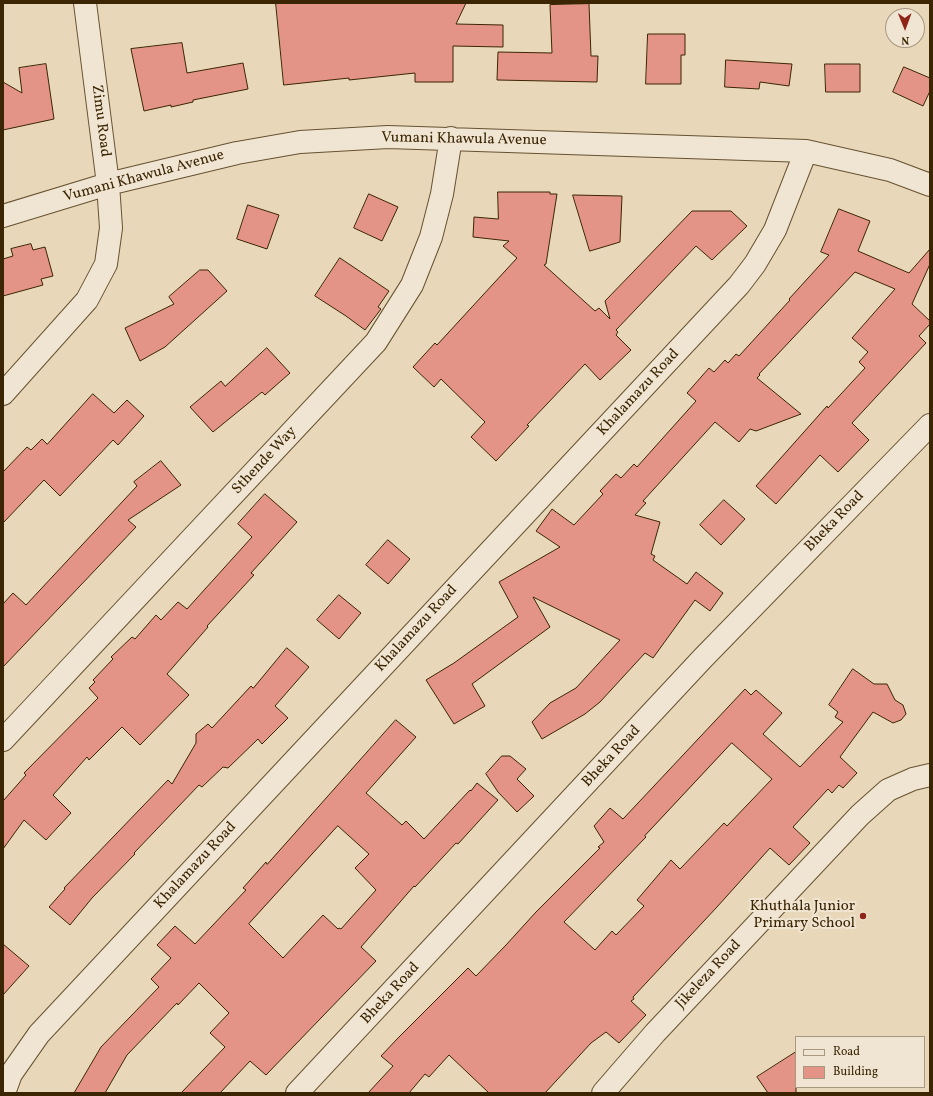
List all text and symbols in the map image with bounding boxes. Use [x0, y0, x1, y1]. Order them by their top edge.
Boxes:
north arrow [885, 8, 925, 48]
text: N [901, 32, 909, 47]
street label: Zimu Road [87, 84, 113, 158]
street label: Vumani Khawula Avenue [381, 130, 547, 150]
street label: Vumani Khawula Avenue [62, 147, 226, 207]
street label: Khalamazu Road [594, 346, 684, 440]
street label: Sthende Way [229, 423, 301, 499]
street label: Bheka Road [801, 488, 869, 556]
street label: Khalamazu Road [372, 582, 462, 676]
street label: Bheka Road [579, 722, 645, 792]
street label: Khalamazu Road [151, 819, 241, 913]
place label: Khuthala Junior Primary School [750, 898, 855, 933]
marker: Khuthala Junior Primary School [858, 911, 868, 921]
street label: Jikeleza Road [672, 937, 746, 1013]
street label: Bheka Road [358, 959, 424, 1029]
legend [795, 1036, 925, 1088]
text: Road [833, 1044, 860, 1060]
text: Building [833, 1064, 878, 1080]

